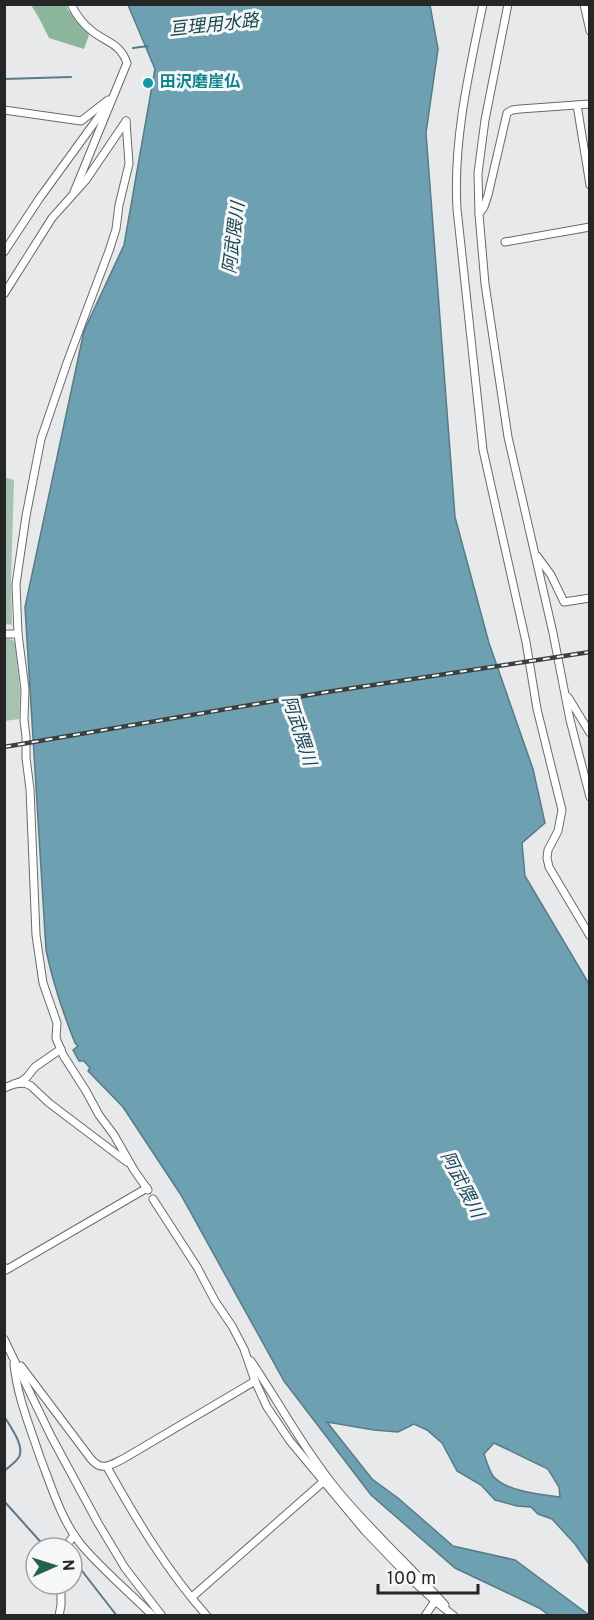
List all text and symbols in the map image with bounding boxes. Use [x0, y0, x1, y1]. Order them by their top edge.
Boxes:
water label: 亘理用水路 [168, 10, 262, 42]
place label: 田沢磨崖仏 [160, 73, 240, 93]
marker: 田沢磨崖仏 [141, 76, 155, 90]
water label: 阿武隈川 [219, 199, 251, 275]
water label: 阿武隈川 [276, 693, 321, 771]
water label: 阿武隈川 [434, 1148, 488, 1224]
north arrow [24, 1536, 84, 1596]
scale bar [378, 1557, 478, 1595]
text: N [57, 1559, 77, 1572]
text: 100 m [387, 1568, 436, 1591]

